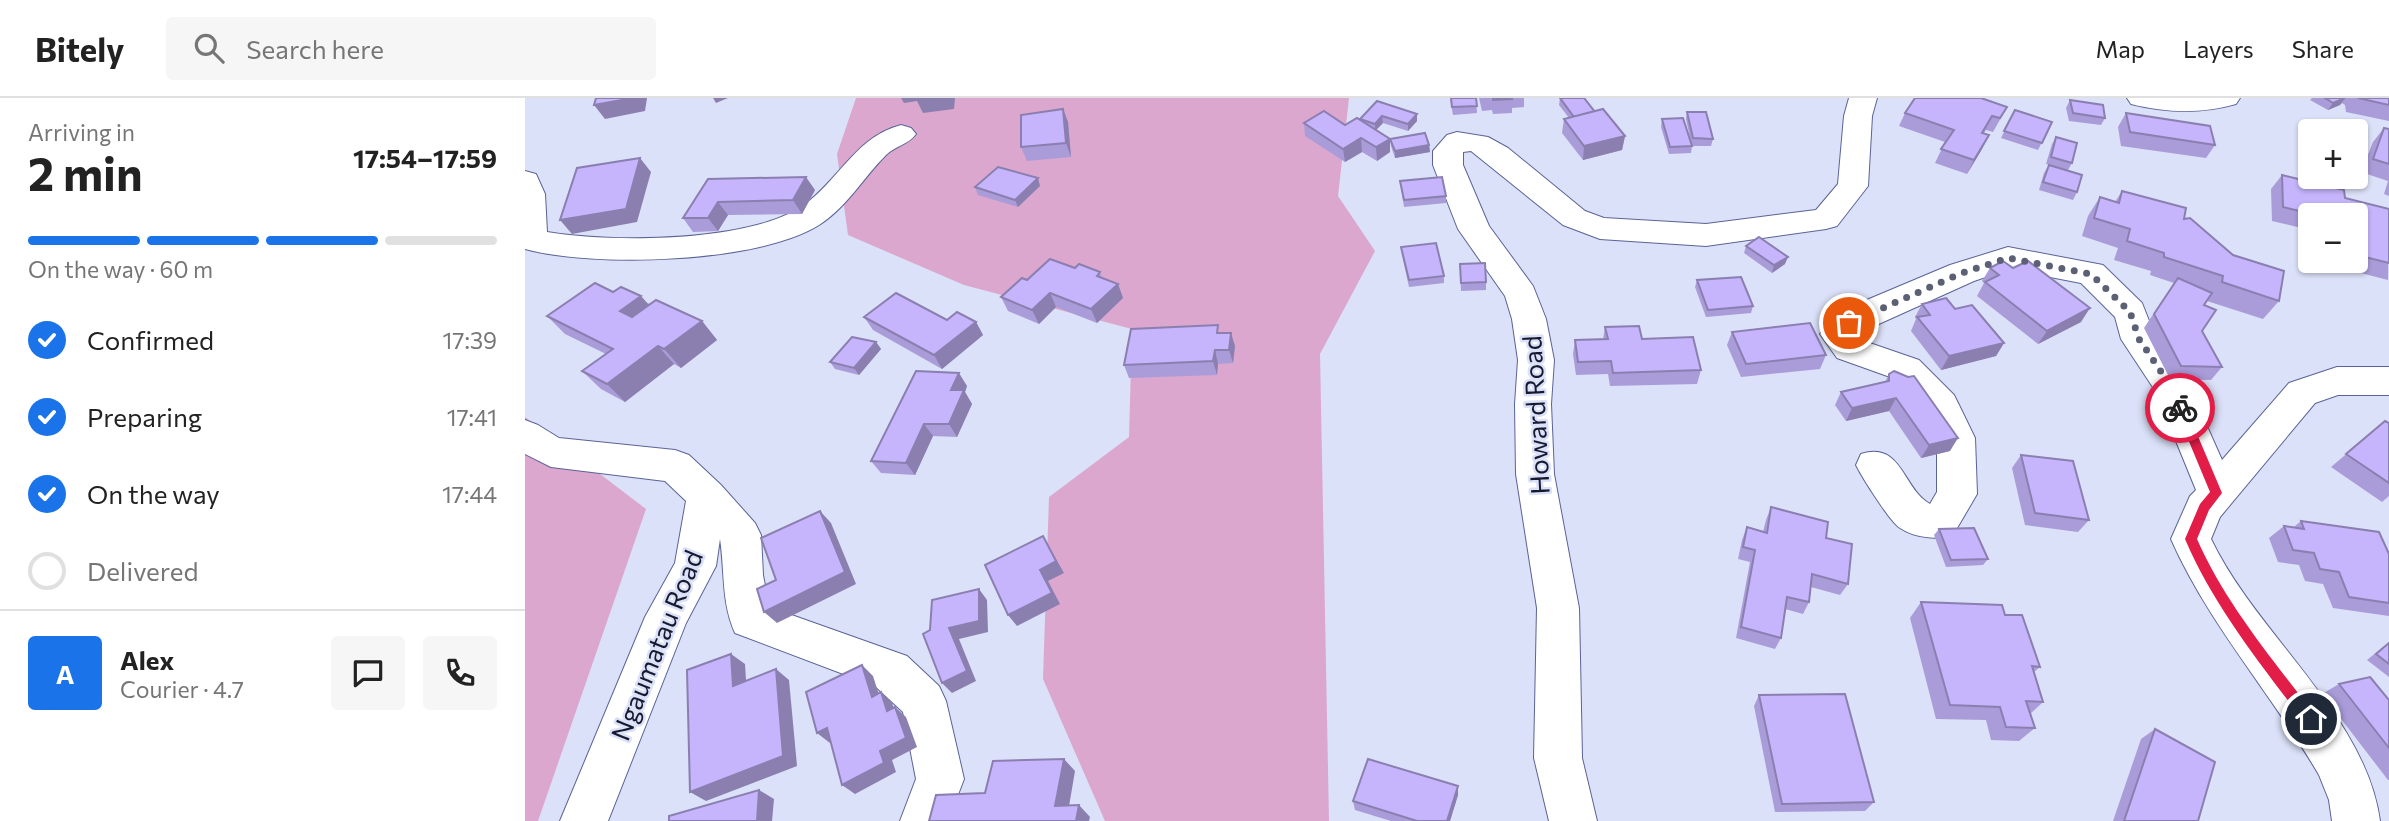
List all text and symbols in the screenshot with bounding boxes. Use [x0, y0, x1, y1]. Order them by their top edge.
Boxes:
search box [166, 17, 656, 80]
text: Bitely [35, 28, 124, 69]
icon: search [190, 29, 228, 67]
text: Search here [246, 33, 384, 64]
text: Map [2096, 34, 2145, 63]
text: Layers [2183, 34, 2254, 63]
text: Share [2292, 34, 2354, 63]
text: Arriving in [28, 118, 135, 146]
map controls [2298, 119, 2368, 273]
button: + [2298, 119, 2368, 189]
text: 17:54–17:59 [353, 142, 497, 173]
text: 2 min [28, 144, 143, 200]
button: − [2298, 203, 2368, 273]
text: On the way · 60 m [28, 255, 213, 283]
pin [1819, 293, 1879, 353]
icon: bag [1830, 304, 1868, 342]
icon: check [28, 321, 66, 359]
text: Confirmed [87, 324, 214, 355]
text: 17:39 [443, 326, 497, 354]
street label: Howard Road [1515, 335, 1555, 495]
courier [2145, 373, 2215, 443]
icon: bike [2161, 389, 2199, 427]
icon: check [28, 398, 66, 436]
text: Preparing [87, 401, 202, 432]
text: 17:41 [447, 403, 497, 431]
icon: check [28, 475, 66, 513]
text: On the way [87, 478, 220, 509]
text: 17:44 [442, 480, 497, 508]
street label: Ngaumatau Road [604, 545, 708, 745]
text: Delivered [87, 555, 198, 586]
button: chat [331, 636, 405, 710]
button: phone [423, 636, 497, 710]
text: Alex [120, 644, 174, 675]
text: A [56, 658, 74, 689]
text: Courier · 4.7 [120, 675, 244, 703]
pin [2281, 689, 2341, 749]
icon: home [2292, 700, 2330, 738]

